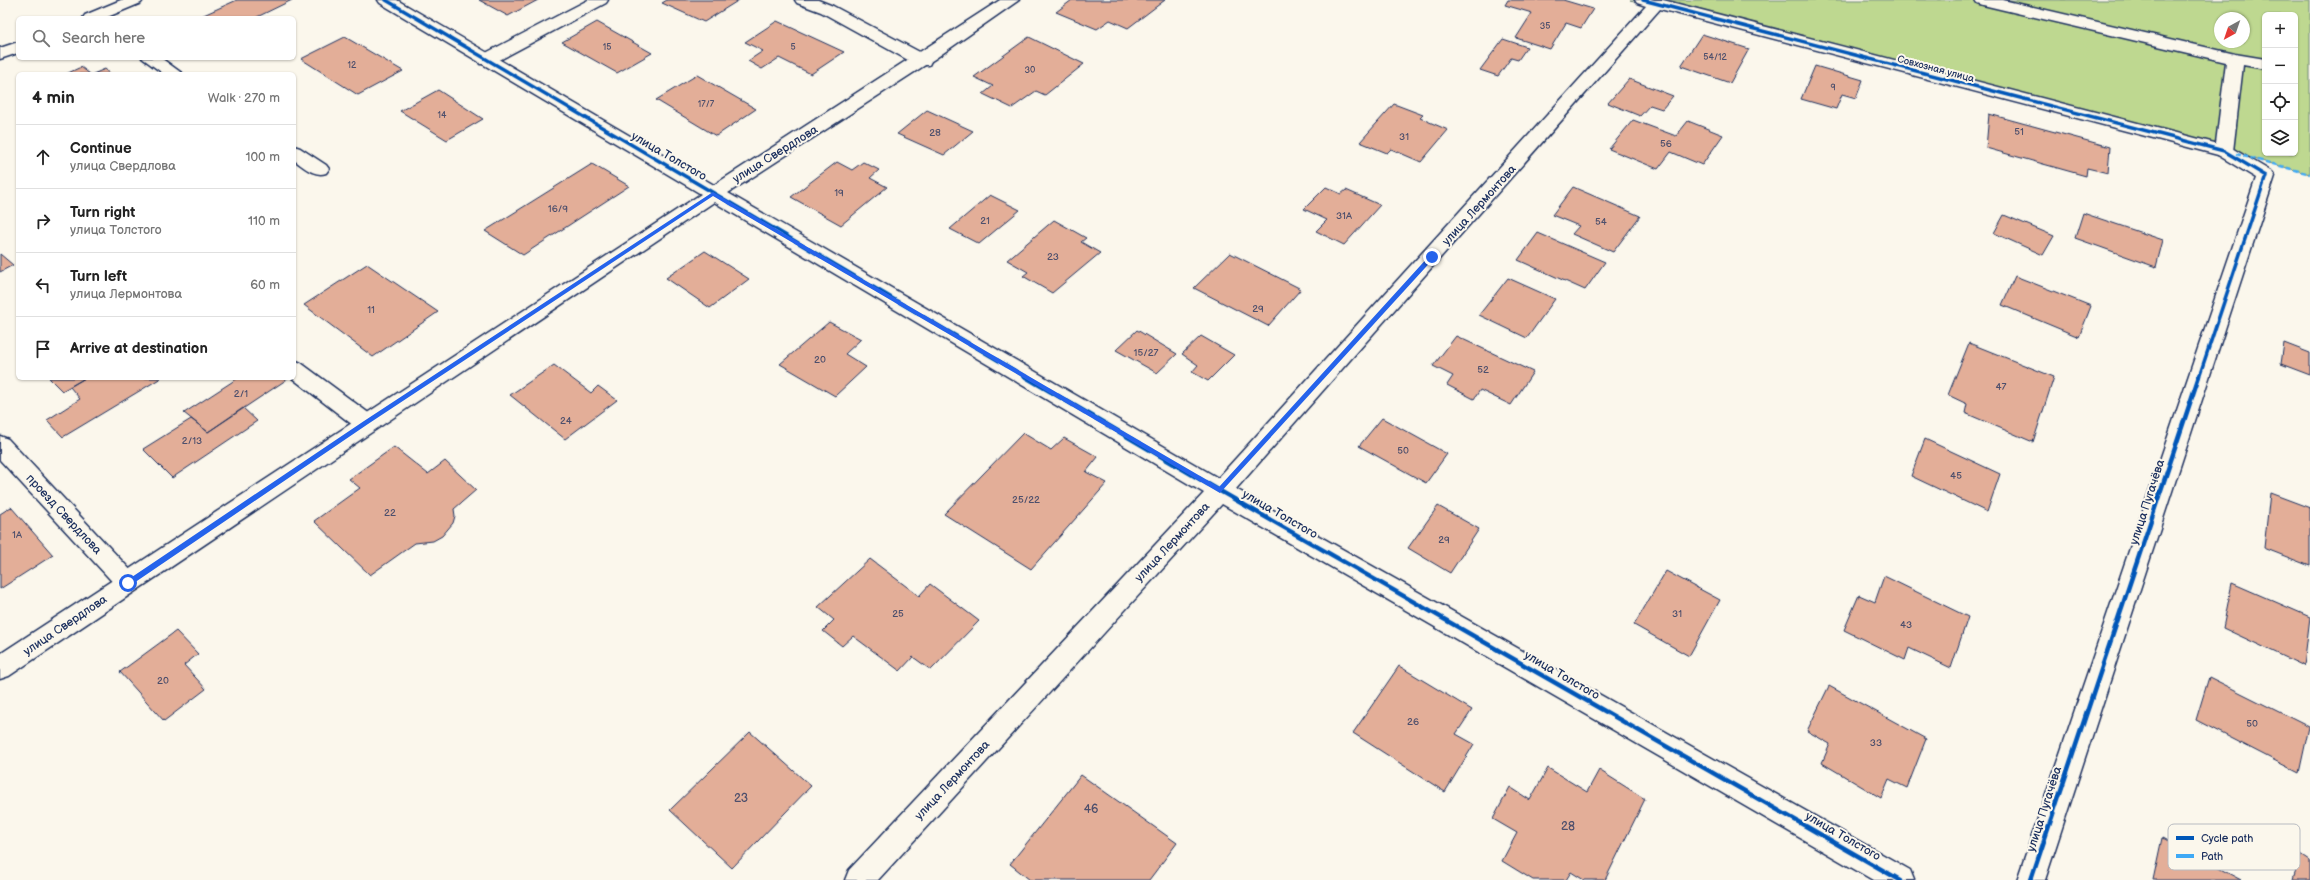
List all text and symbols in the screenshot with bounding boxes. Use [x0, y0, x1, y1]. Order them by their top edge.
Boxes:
north arrow [2214, 12, 2250, 48]
map controls [2262, 12, 2298, 156]
button: + [2262, 12, 2298, 48]
search box [16, 16, 296, 60]
house number: 35 [1540, 21, 1550, 32]
icon: search [30, 27, 52, 49]
text: Search here [62, 29, 145, 48]
house number: 15 [603, 42, 611, 53]
house number: 5 [790, 42, 796, 53]
button: − [2262, 48, 2298, 84]
house number: 54/12 [1703, 52, 1727, 63]
street label: Совхозная улица [1896, 53, 1976, 85]
house number: 12 [348, 60, 357, 71]
house number: 30 [1025, 65, 1035, 76]
house number: 9 [1830, 82, 1836, 93]
button: locate [2262, 84, 2298, 120]
text: 4 min [32, 88, 75, 108]
text: Walk · 270 m [208, 90, 280, 106]
house number: 17/7 [698, 99, 715, 110]
house number: 14 [438, 110, 447, 121]
button: layers [2262, 120, 2298, 156]
street label: улица Свердлова [730, 122, 821, 187]
house number: 51 [2014, 126, 2024, 138]
house number: 28 [929, 127, 941, 139]
street label: улица Толстого [628, 129, 709, 184]
house number: 31 [1399, 131, 1409, 143]
house number: 56 [1660, 138, 1672, 150]
text: Continue [70, 139, 132, 158]
icon: ahead [32, 146, 54, 168]
text: 100 m [245, 149, 280, 165]
text: улица Свердлова [70, 158, 176, 174]
street label: улица Лермонтова [1439, 162, 1520, 249]
house number: 19 [834, 187, 844, 199]
text: Turn right [70, 203, 135, 222]
house number: 16/9 [548, 203, 568, 215]
icon: right [32, 210, 54, 232]
house number: 31А [1336, 210, 1353, 222]
text: 110 m [248, 213, 280, 229]
house number: 21 [980, 215, 990, 227]
house number: 54 [1595, 216, 1607, 228]
text: улица Толстого [70, 222, 162, 238]
route end [1423, 248, 1441, 266]
house number: 23 [1047, 251, 1059, 263]
text: Turn left [70, 267, 127, 286]
icon: left [32, 274, 54, 296]
text: 60 m [250, 277, 280, 293]
text: улица Лермонтова [70, 286, 182, 302]
house number: 29 [1252, 303, 1264, 315]
house number: 11 [367, 304, 375, 316]
icon: arrive [32, 338, 54, 360]
text: Arrive at destination [70, 339, 208, 358]
house number: 15/27 [1134, 347, 1159, 359]
house number: 20 [814, 354, 826, 366]
house number: 52 [1477, 364, 1489, 376]
house number: 47 [1995, 381, 2007, 393]
house number: 2/1 [234, 388, 248, 400]
house number: 24 [560, 415, 572, 427]
house number: 2/13 [182, 435, 202, 447]
house number: 50 [1397, 445, 1409, 457]
street label: улица Пугачёва [2127, 458, 2168, 547]
house number: 45 [1950, 470, 1962, 482]
street label: проезд Свердлова [23, 471, 105, 558]
street label: улица Толстого [1239, 487, 1320, 542]
house number: 25/22 [1012, 494, 1040, 506]
street label: улица Лермонтова [1132, 499, 1213, 585]
house number: 22 [384, 507, 396, 519]
house number: 1А [12, 529, 23, 541]
house number: 29 [1438, 534, 1450, 546]
route start [119, 574, 137, 592]
street label: улица Свердлова [21, 592, 110, 659]
house number: 25 [892, 608, 904, 620]
house number: 31 [1672, 608, 1682, 620]
house number: 43 [1900, 619, 1912, 631]
street label: улица Толстого [1521, 648, 1602, 703]
house number: 20 [157, 675, 169, 687]
house number: 26 [1407, 716, 1419, 728]
house number: 50 [2246, 718, 2258, 730]
street label: улица Лермонтова [912, 737, 993, 823]
house number: 33 [1870, 737, 1882, 749]
street label: улица Пугачёва [2024, 765, 2065, 854]
house number: 23 [734, 791, 748, 806]
house number: 46 [1084, 802, 1098, 817]
street label: улица Толстого [1802, 809, 1883, 864]
house number: 28 [1561, 819, 1575, 834]
legend [2168, 824, 2300, 870]
text: Cycle path [2201, 832, 2253, 845]
text: Path [2201, 850, 2223, 863]

